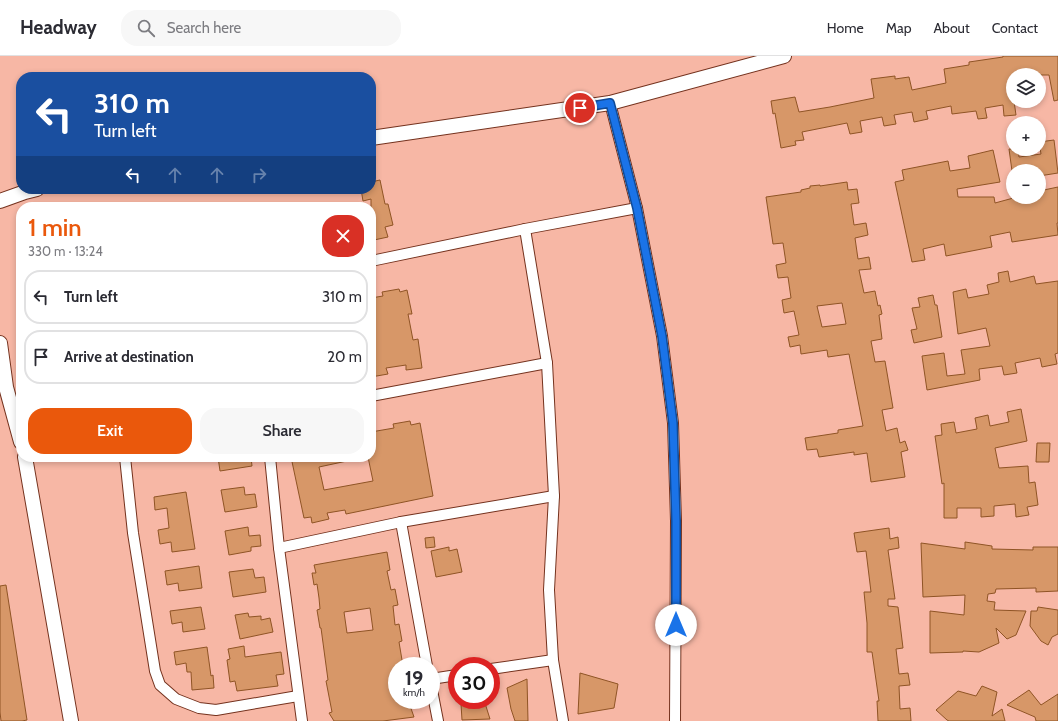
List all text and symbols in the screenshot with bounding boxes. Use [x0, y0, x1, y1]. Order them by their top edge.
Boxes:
search box [121, 10, 401, 46]
text: Headway [20, 16, 97, 39]
icon: search [135, 17, 157, 39]
text: Search here [167, 19, 241, 37]
text: Home [827, 19, 864, 37]
text: Map [886, 19, 911, 37]
text: About [933, 19, 970, 37]
text: Contact [992, 19, 1038, 37]
map controls [1006, 68, 1046, 204]
button: layers [1006, 68, 1046, 108]
text: 310 m [94, 86, 170, 120]
icon: left [28, 88, 80, 140]
pin [563, 91, 597, 125]
icon: arrive [569, 97, 591, 119]
button: + [1006, 116, 1046, 156]
text: Turn left [94, 120, 157, 142]
icon: left [122, 164, 144, 186]
icon: ahead [164, 164, 186, 186]
icon: ahead [206, 164, 228, 186]
icon: right [248, 164, 270, 186]
button: − [1006, 164, 1046, 204]
text: 1 min [28, 213, 82, 242]
button: close [322, 215, 364, 257]
text: 330 m · 13:24 [28, 243, 103, 259]
icon: left [30, 286, 52, 308]
text: Turn left [64, 288, 118, 306]
text: 310 m [322, 288, 362, 306]
icon: arrive [30, 346, 52, 368]
text: Arrive at destination [64, 348, 194, 366]
text: 20 m [327, 348, 362, 366]
button: Exit [28, 408, 192, 454]
button: Share [200, 408, 364, 454]
position arrow [655, 604, 697, 646]
speed limit sign: 30 [448, 657, 500, 709]
text: 19 [405, 666, 423, 690]
text: km/h [403, 686, 425, 699]

